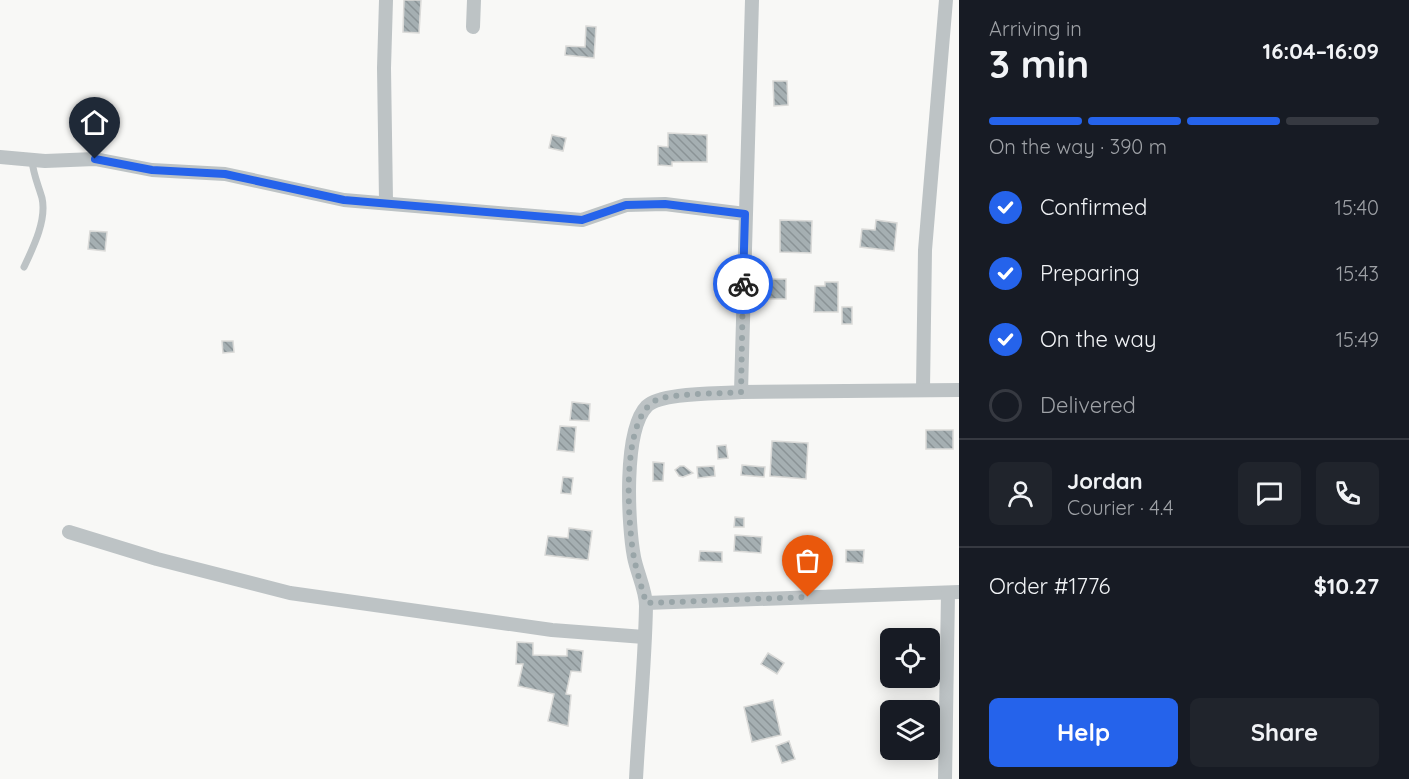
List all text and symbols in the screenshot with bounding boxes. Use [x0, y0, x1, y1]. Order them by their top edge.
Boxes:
text: Arriving in [989, 16, 1082, 41]
text: 16:04–16:09 [1263, 37, 1379, 65]
text: 3 min [989, 39, 1089, 88]
pin [69, 97, 120, 159]
icon: home [78, 106, 111, 139]
text: On the way · 390 m [989, 134, 1167, 159]
icon: check [989, 191, 1022, 224]
text: Confirmed [1040, 193, 1147, 221]
text: 15:40 [1335, 195, 1379, 220]
courier [713, 254, 773, 314]
icon: check [989, 257, 1022, 290]
text: Preparing [1040, 259, 1140, 287]
text: 15:43 [1336, 261, 1379, 286]
icon: bike [727, 268, 760, 301]
icon: check [989, 323, 1022, 356]
text: On the way [1040, 325, 1156, 353]
text: 15:49 [1336, 327, 1379, 352]
text: Delivered [1040, 391, 1136, 419]
button: person [989, 462, 1052, 525]
button: chat [1238, 462, 1301, 525]
button: phone [1316, 462, 1379, 525]
text: Jordan [1067, 467, 1143, 495]
text: Courier · 4.4 [1067, 495, 1173, 520]
pin [782, 535, 833, 597]
icon: bag [791, 544, 824, 577]
text: Order #1776 [989, 572, 1110, 600]
text: $10.27 [1314, 572, 1379, 600]
map controls [880, 628, 940, 760]
button: locate [880, 628, 940, 688]
button: Help [989, 698, 1178, 767]
button: Share [1190, 698, 1379, 767]
button: layers [880, 700, 940, 760]

